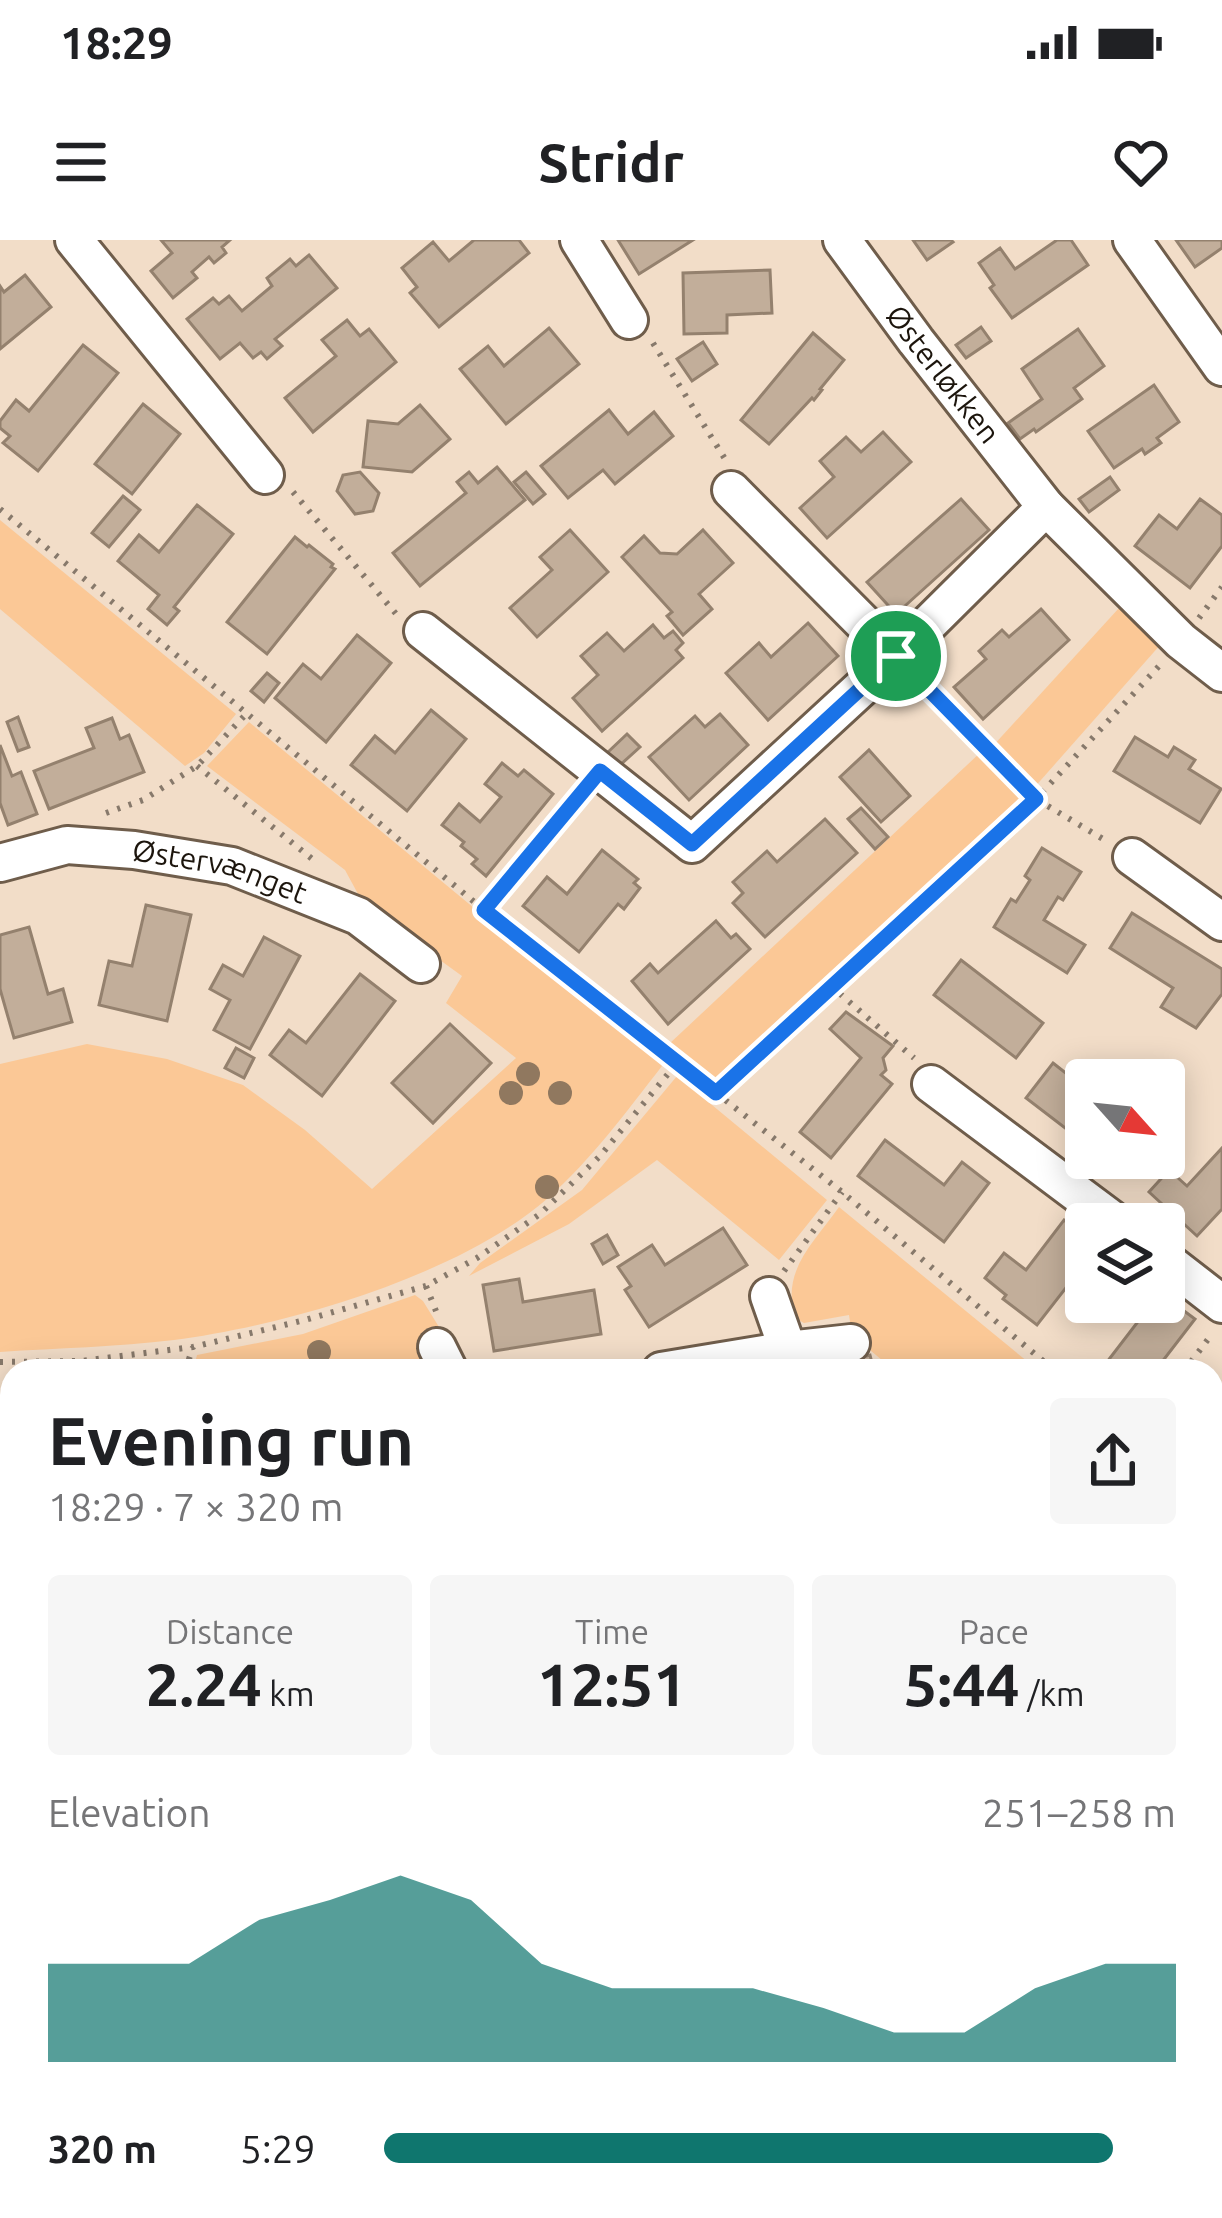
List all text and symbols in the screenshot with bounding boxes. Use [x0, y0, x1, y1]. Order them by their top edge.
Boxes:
text: 18:29 [60, 17, 173, 68]
icon: menu [48, 129, 114, 195]
icon: heart [1108, 129, 1174, 195]
text: Stridr [538, 132, 684, 192]
street label: Østerløkken [880, 298, 1007, 449]
pin [845, 605, 947, 707]
icon: arrive [863, 623, 929, 689]
street label: Østervænget [130, 832, 312, 910]
north arrow [1065, 1059, 1185, 1179]
map controls [1065, 1059, 1185, 1323]
button: layers [1065, 1203, 1185, 1323]
button: share [1050, 1398, 1176, 1524]
text: Evening run [48, 1403, 414, 1477]
text: 18:29 · 7 × 320 m [48, 1485, 343, 1528]
text: Distance [166, 1613, 294, 1650]
text: Time [575, 1613, 649, 1650]
text: Pace [959, 1613, 1029, 1650]
text: 2.24 [146, 1650, 262, 1717]
text: 12:51 [537, 1650, 687, 1717]
text: 5:44 [903, 1650, 1020, 1717]
text: km [262, 1675, 314, 1712]
text: /km [1020, 1675, 1085, 1712]
text: Elevation [48, 1791, 211, 1834]
text: 251–258 m [982, 1791, 1176, 1834]
text: 320 m [48, 2127, 157, 2170]
text: 5:29 [240, 2127, 316, 2170]

